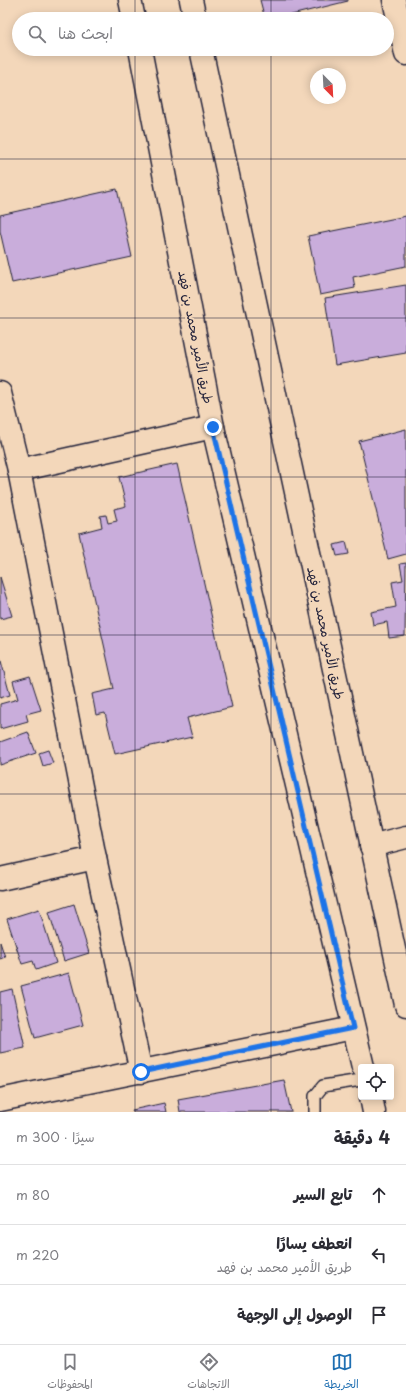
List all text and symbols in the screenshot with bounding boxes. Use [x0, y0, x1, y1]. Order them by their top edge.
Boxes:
search box [12, 12, 394, 56]
text: ابحث هنا [58, 21, 113, 44]
icon: search [26, 23, 48, 45]
north arrow [310, 68, 346, 104]
street label: طريق الأمير محمد بن فهد [174, 269, 219, 405]
route end [204, 418, 222, 436]
street label: طريق الأمير محمد بن فهد [303, 565, 350, 701]
route start [132, 1063, 150, 1081]
map controls [358, 1064, 394, 1100]
button: locate [358, 1064, 394, 1100]
text: 4 دقيقة [334, 1124, 390, 1150]
text: سيرًا · 300 m [16, 1127, 95, 1146]
text: تابع السير [294, 1182, 352, 1205]
icon: ahead [368, 1184, 390, 1206]
text: 80 m [16, 1185, 50, 1204]
text: انعطف يسارًا [276, 1231, 352, 1254]
icon: left [368, 1244, 390, 1266]
text: 220 m [16, 1245, 59, 1264]
text: طريق الأمير محمد بن فهد [217, 1257, 352, 1276]
text: الوصول إلى الوجهة [237, 1302, 352, 1325]
icon: arrive [368, 1304, 390, 1326]
tab: المحفوظات [47, 1351, 93, 1394]
tab: الاتجاهات [187, 1351, 230, 1394]
tab: الخريطة [324, 1351, 359, 1394]

